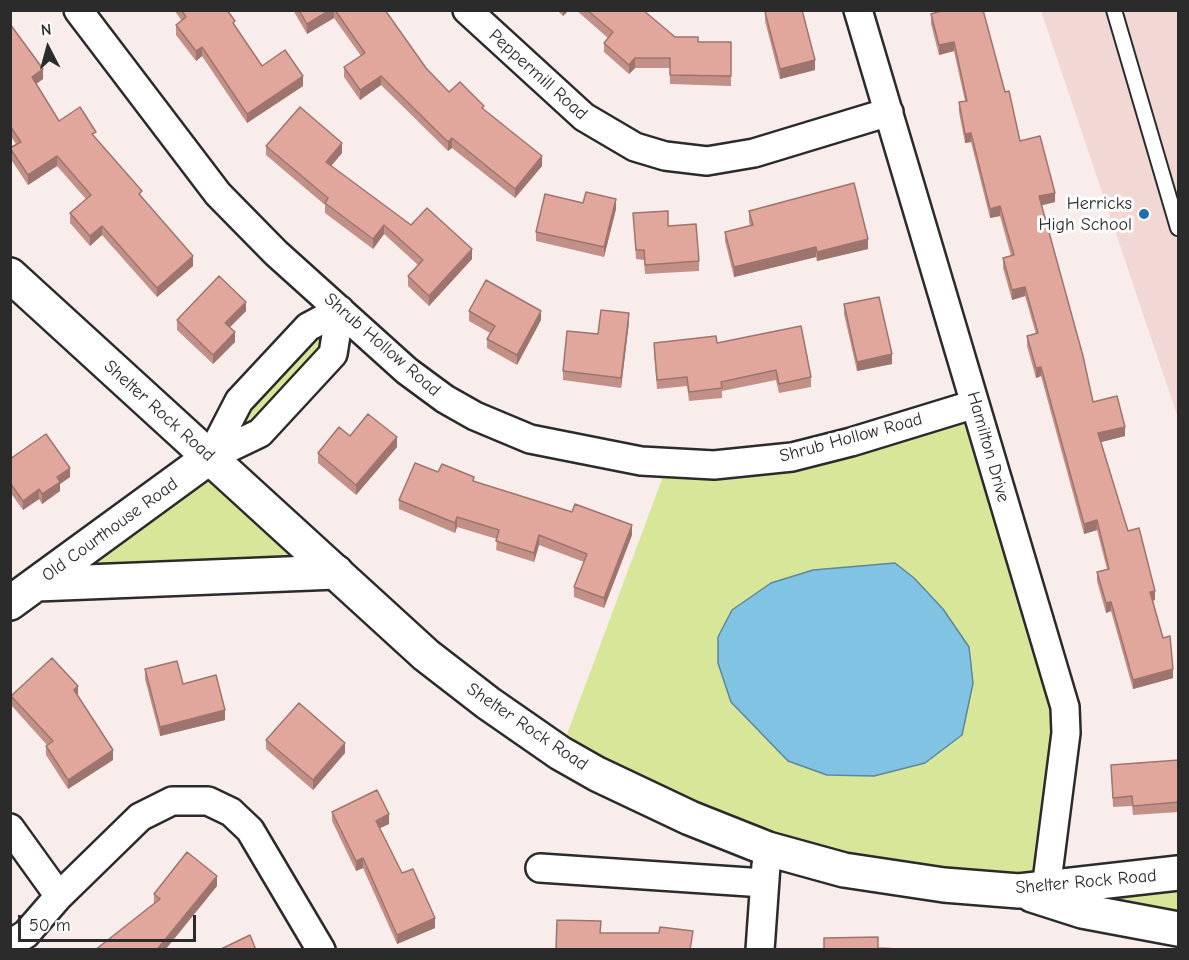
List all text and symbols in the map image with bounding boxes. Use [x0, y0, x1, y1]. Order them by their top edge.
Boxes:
north arrow [18, 18, 78, 78]
text: N [40, 21, 52, 40]
street label: Peppermill Road [484, 25, 592, 125]
place label: Herricks High School [1038, 193, 1132, 236]
marker: Herricks High School [1137, 207, 1151, 221]
street label: Shrub Hollow Road [319, 289, 445, 401]
street label: Shelter Rock Road [99, 356, 219, 466]
street label: Hamilton Drive [962, 389, 1014, 505]
street label: Shrub Hollow Road [777, 409, 925, 467]
street label: Old Courthouse Road [38, 473, 182, 587]
street label: Shelter Rock Road [462, 678, 592, 776]
street label: Shelter Rock Road [1015, 865, 1157, 899]
scale bar [21, 903, 200, 941]
text: 50 m [29, 915, 71, 936]

